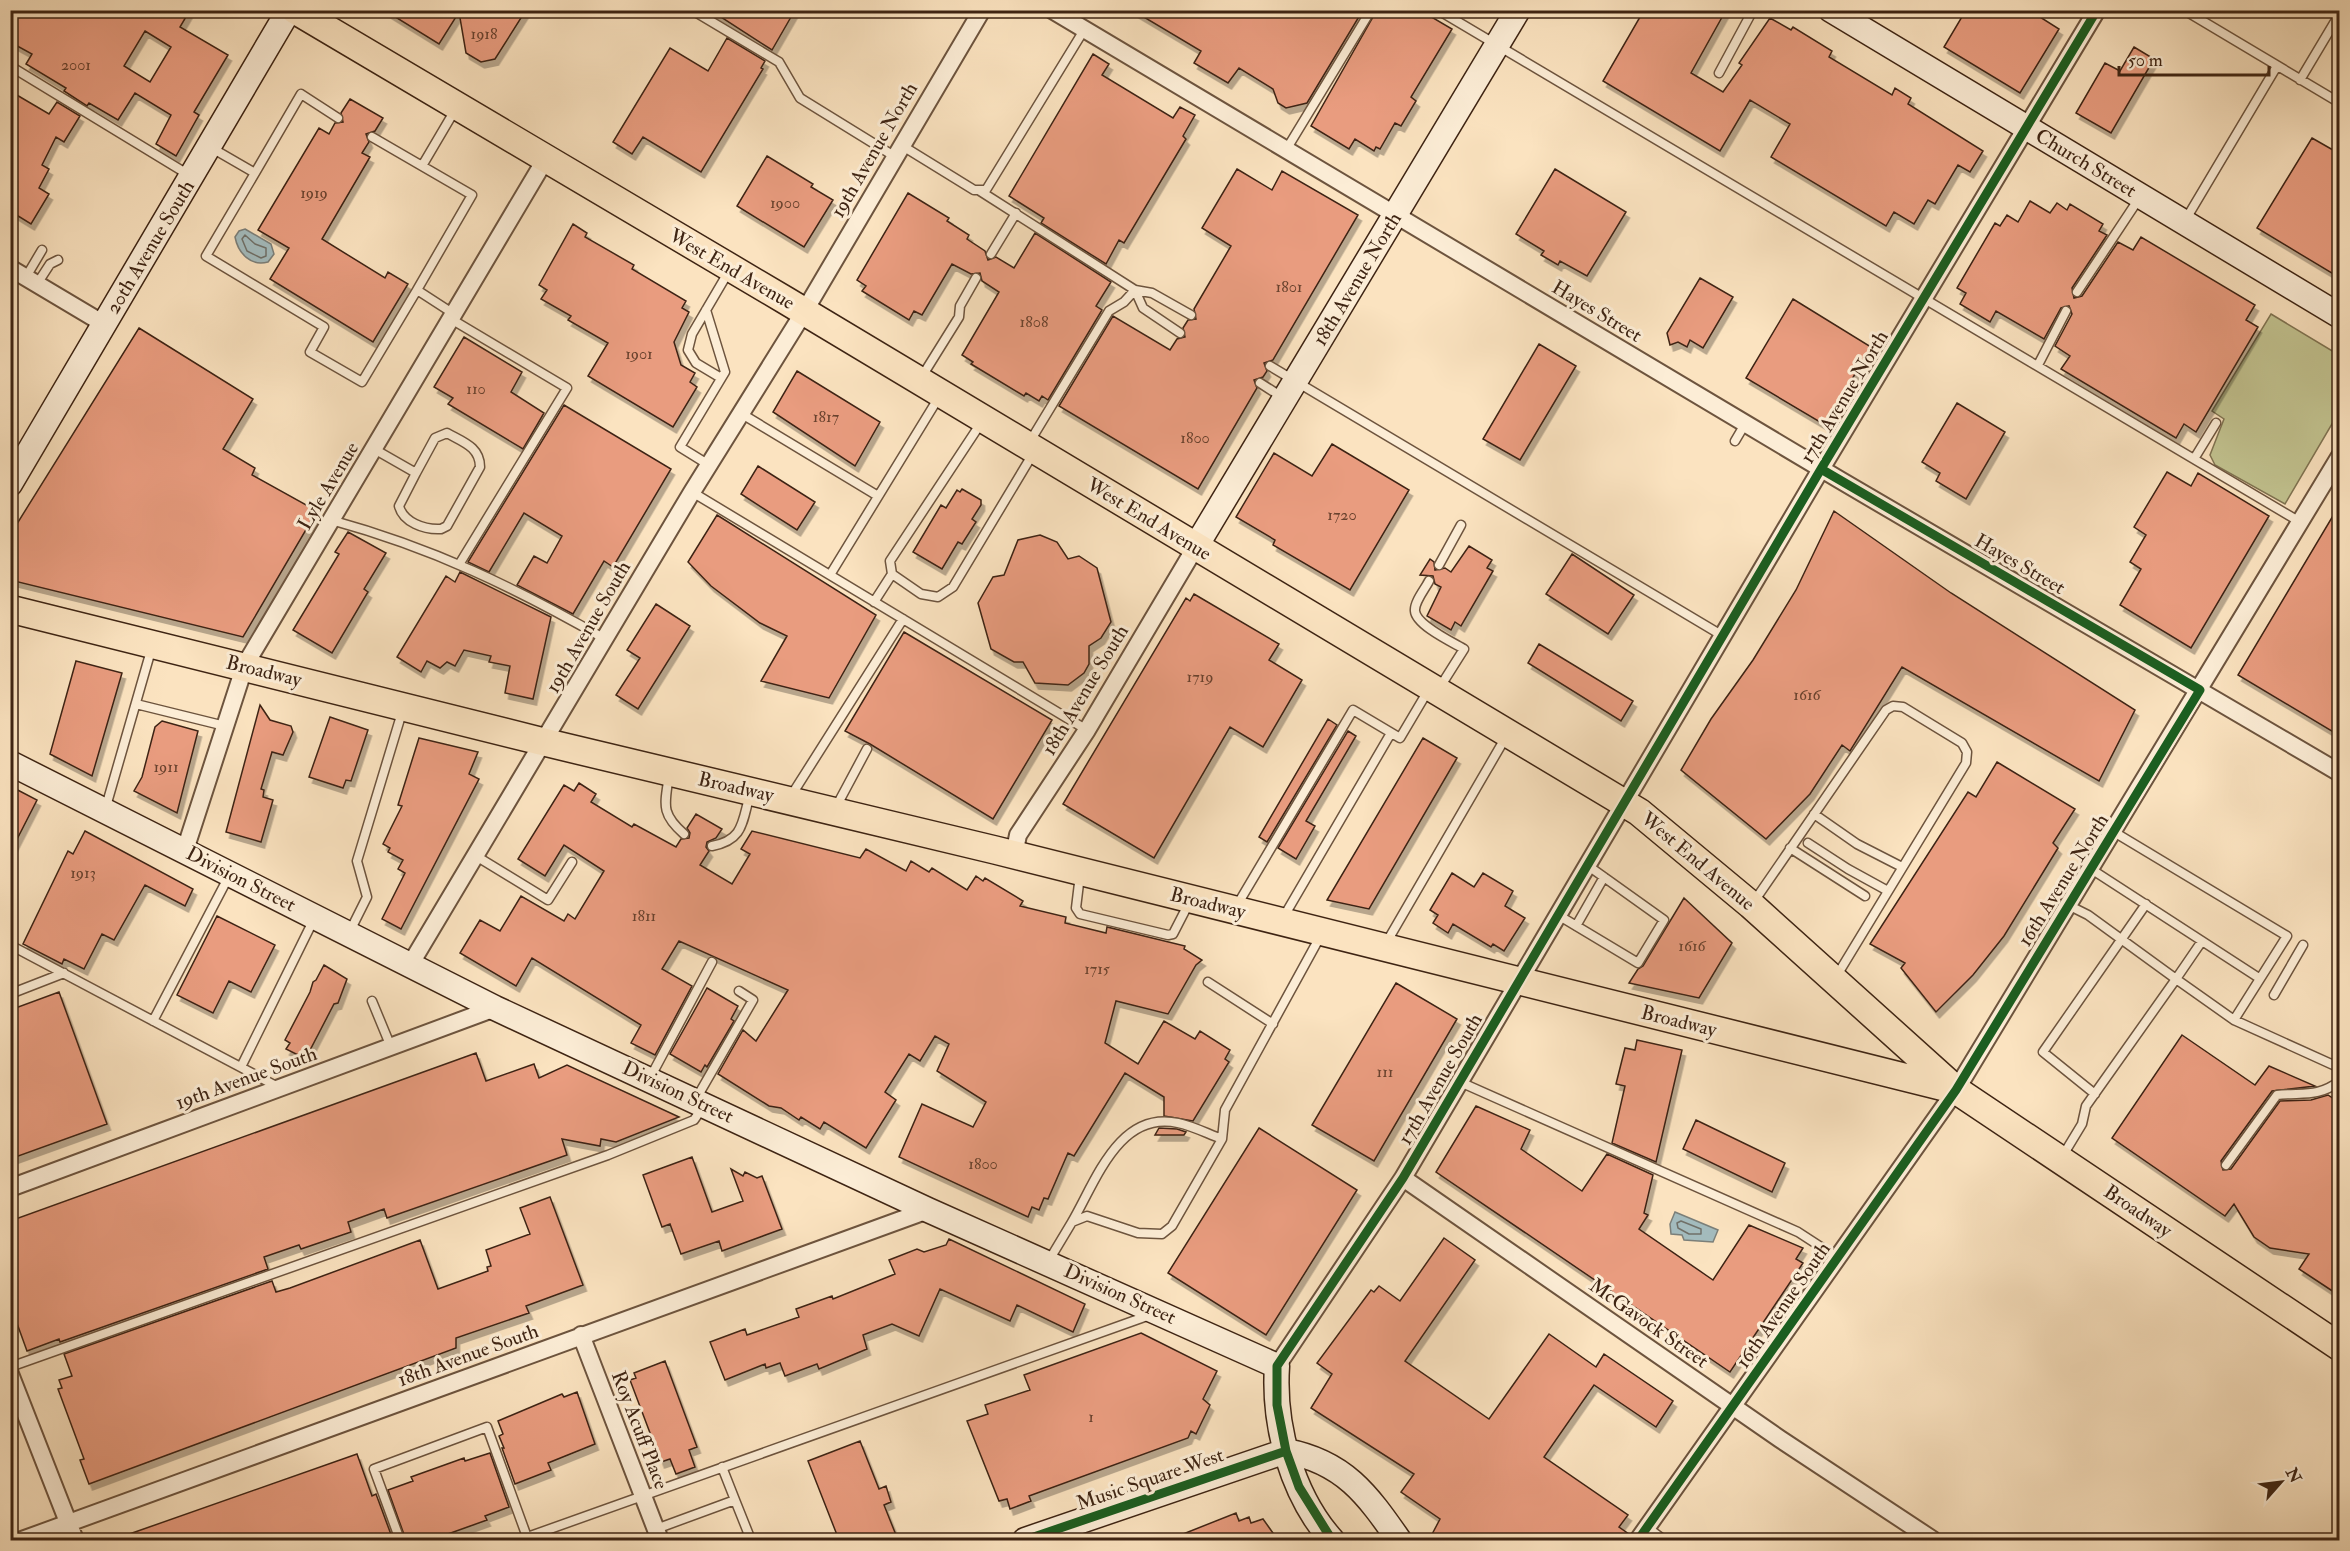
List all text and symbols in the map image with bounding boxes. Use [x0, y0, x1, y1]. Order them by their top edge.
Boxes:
house number: 1918 [470, 24, 498, 44]
scale bar [2119, 39, 2269, 77]
text: 50 m [2128, 49, 2163, 72]
house number: 2001 [61, 55, 91, 75]
street label: 19th Avenue North [825, 77, 923, 222]
street label: Church Street [2031, 123, 2142, 203]
street label: 20th Avenue South [100, 175, 200, 318]
house number: 1919 [300, 183, 328, 203]
house number: 1900 [770, 193, 800, 213]
street label: 18th Avenue North [1307, 207, 1407, 350]
street label: West End Avenue [664, 222, 799, 315]
street label: Hayes Street [1547, 274, 1647, 348]
house number: 1801 [1275, 277, 1303, 297]
house number: 1808 [1020, 312, 1049, 332]
street label: 17th Avenue North [1794, 325, 1894, 468]
house number: 1901 [625, 344, 653, 364]
house number: 110 [466, 379, 486, 399]
house number: 1817 [813, 407, 840, 427]
house number: 1800 [1180, 428, 1210, 448]
street label: Lyle Avenue [292, 437, 364, 535]
street label: West End Avenue [1081, 471, 1216, 566]
house number: 1720 [1327, 505, 1357, 525]
street label: Hayes Street [1970, 528, 2070, 600]
street label: 19th Avenue South [540, 556, 636, 698]
street label: 18th Avenue South [1036, 620, 1134, 760]
street label: Broadway [224, 650, 306, 693]
house number: 1719 [1187, 667, 1213, 687]
house number: 1616 [1793, 685, 1822, 705]
house number: 1911 [153, 757, 179, 777]
street label: Broadway [696, 766, 778, 808]
street label: West End Avenue [1635, 805, 1760, 916]
street label: 16th Avenue North [2012, 809, 2114, 951]
street label: Division Street [182, 841, 301, 918]
house number: 1913 [70, 863, 96, 883]
street label: Broadway [1168, 882, 1250, 925]
house number: 1811 [632, 906, 656, 926]
house number: 1616 [1678, 936, 1707, 956]
house number: 1715 [1084, 959, 1110, 979]
street label: Broadway [1639, 1000, 1721, 1043]
street label: 17th Avenue South [1392, 1008, 1488, 1149]
street label: 19th Avenue South [172, 1041, 321, 1115]
street label: Division Street [618, 1055, 738, 1129]
house number: 111 [1376, 1062, 1394, 1082]
house number: 1800 [968, 1154, 998, 1174]
street label: Broadway [2099, 1179, 2178, 1244]
street label: 16th Avenue South [1730, 1237, 1836, 1373]
street label: Division Street [1060, 1258, 1180, 1330]
street label: McGavock Street [1585, 1273, 1714, 1374]
street label: 18th Avenue South [394, 1318, 542, 1392]
street label: Roy Acuff Place [606, 1367, 674, 1493]
house number: 1 [1088, 1407, 1094, 1427]
street label: Music Square West [1073, 1442, 1227, 1516]
north arrow [2251, 1452, 2311, 1512]
text: N [2281, 1464, 2306, 1487]

